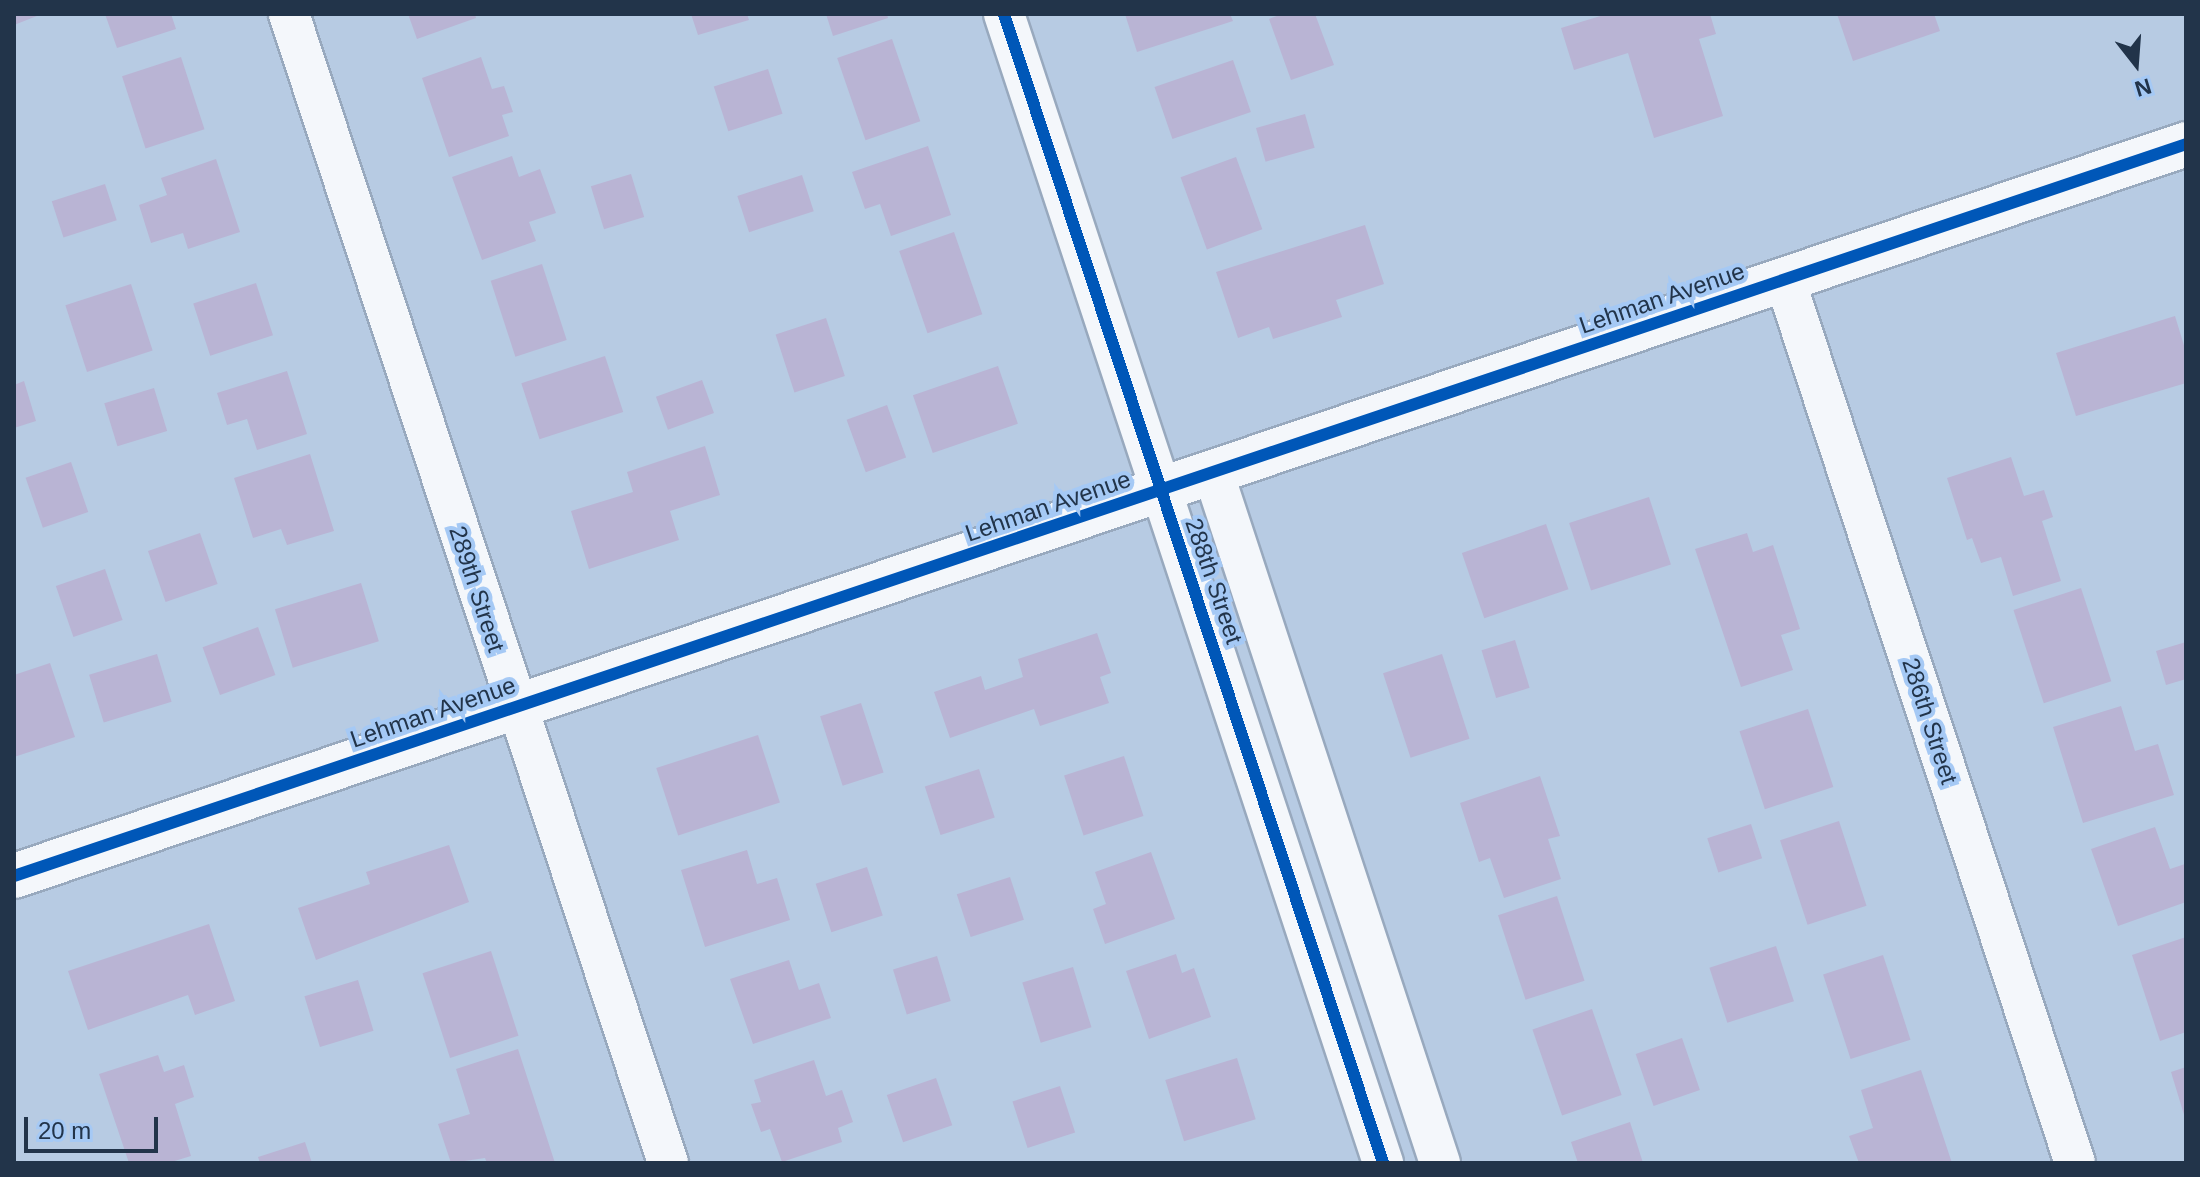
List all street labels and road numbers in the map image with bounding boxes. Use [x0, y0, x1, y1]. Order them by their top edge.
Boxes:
street label: Lehman Avenue [1575, 256, 1749, 340]
street label: Lehman Avenue [961, 464, 1135, 548]
street label: 288th Street [1179, 514, 1249, 648]
street label: 289th Street [443, 522, 511, 656]
street label: 286th Street [1896, 654, 1964, 788]
street label: Lehman Avenue [346, 670, 520, 754]

